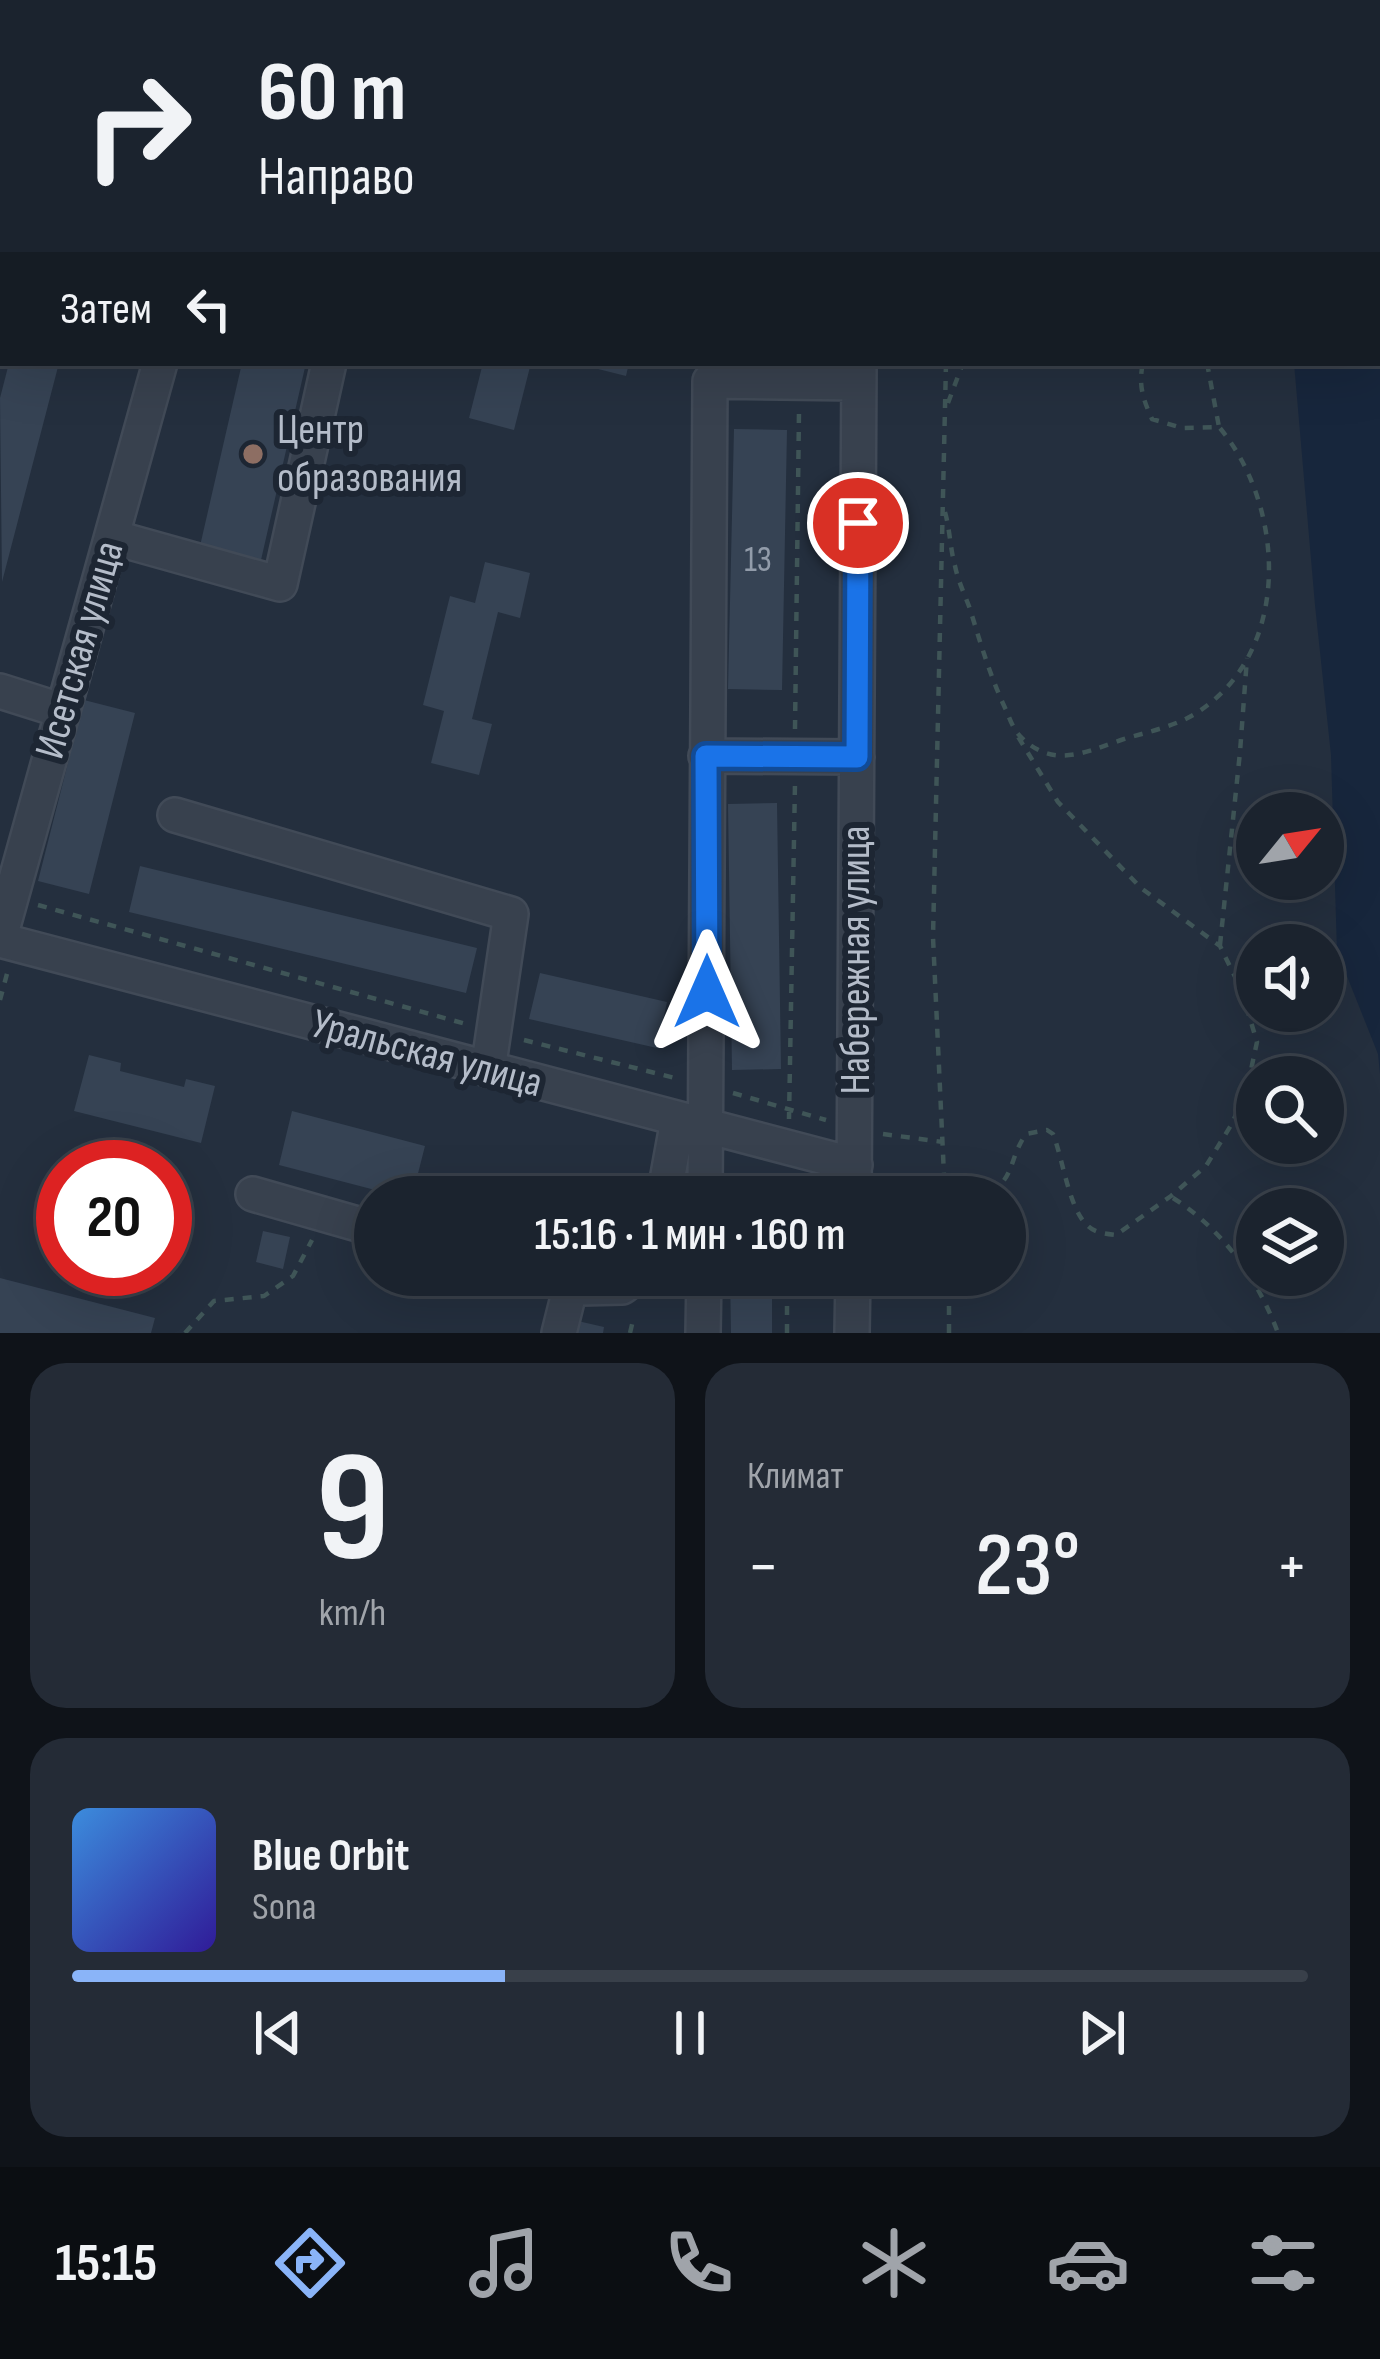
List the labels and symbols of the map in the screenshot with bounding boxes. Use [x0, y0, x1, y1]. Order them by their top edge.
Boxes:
place label: Центр образования [277, 405, 462, 504]
marker: Центр образования [240, 441, 266, 467]
pin [807, 472, 909, 574]
street label: Исетская улица [25, 535, 135, 765]
house number: 13 [744, 539, 772, 582]
north arrow [1236, 792, 1344, 900]
street label: Набережная улица [831, 825, 882, 1095]
position arrow [644, 929, 770, 1055]
street label: Уральская улица [306, 999, 548, 1109]
speed limit sign: 20 [36, 1140, 192, 1296]

